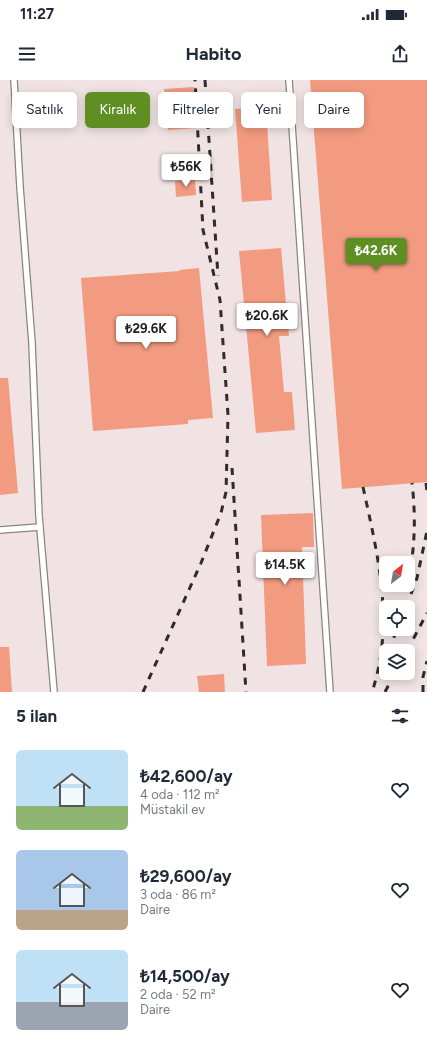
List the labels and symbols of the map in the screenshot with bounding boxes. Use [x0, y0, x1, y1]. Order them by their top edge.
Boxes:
pin: ₺56K [162, 154, 210, 188]
pin: ₺42.6K [343, 238, 409, 272]
pin: ₺20.6K [234, 303, 300, 337]
pin: ₺29.6K [113, 316, 179, 350]
pin: ₺14.5K [252, 552, 318, 586]
north arrow [379, 556, 415, 592]

